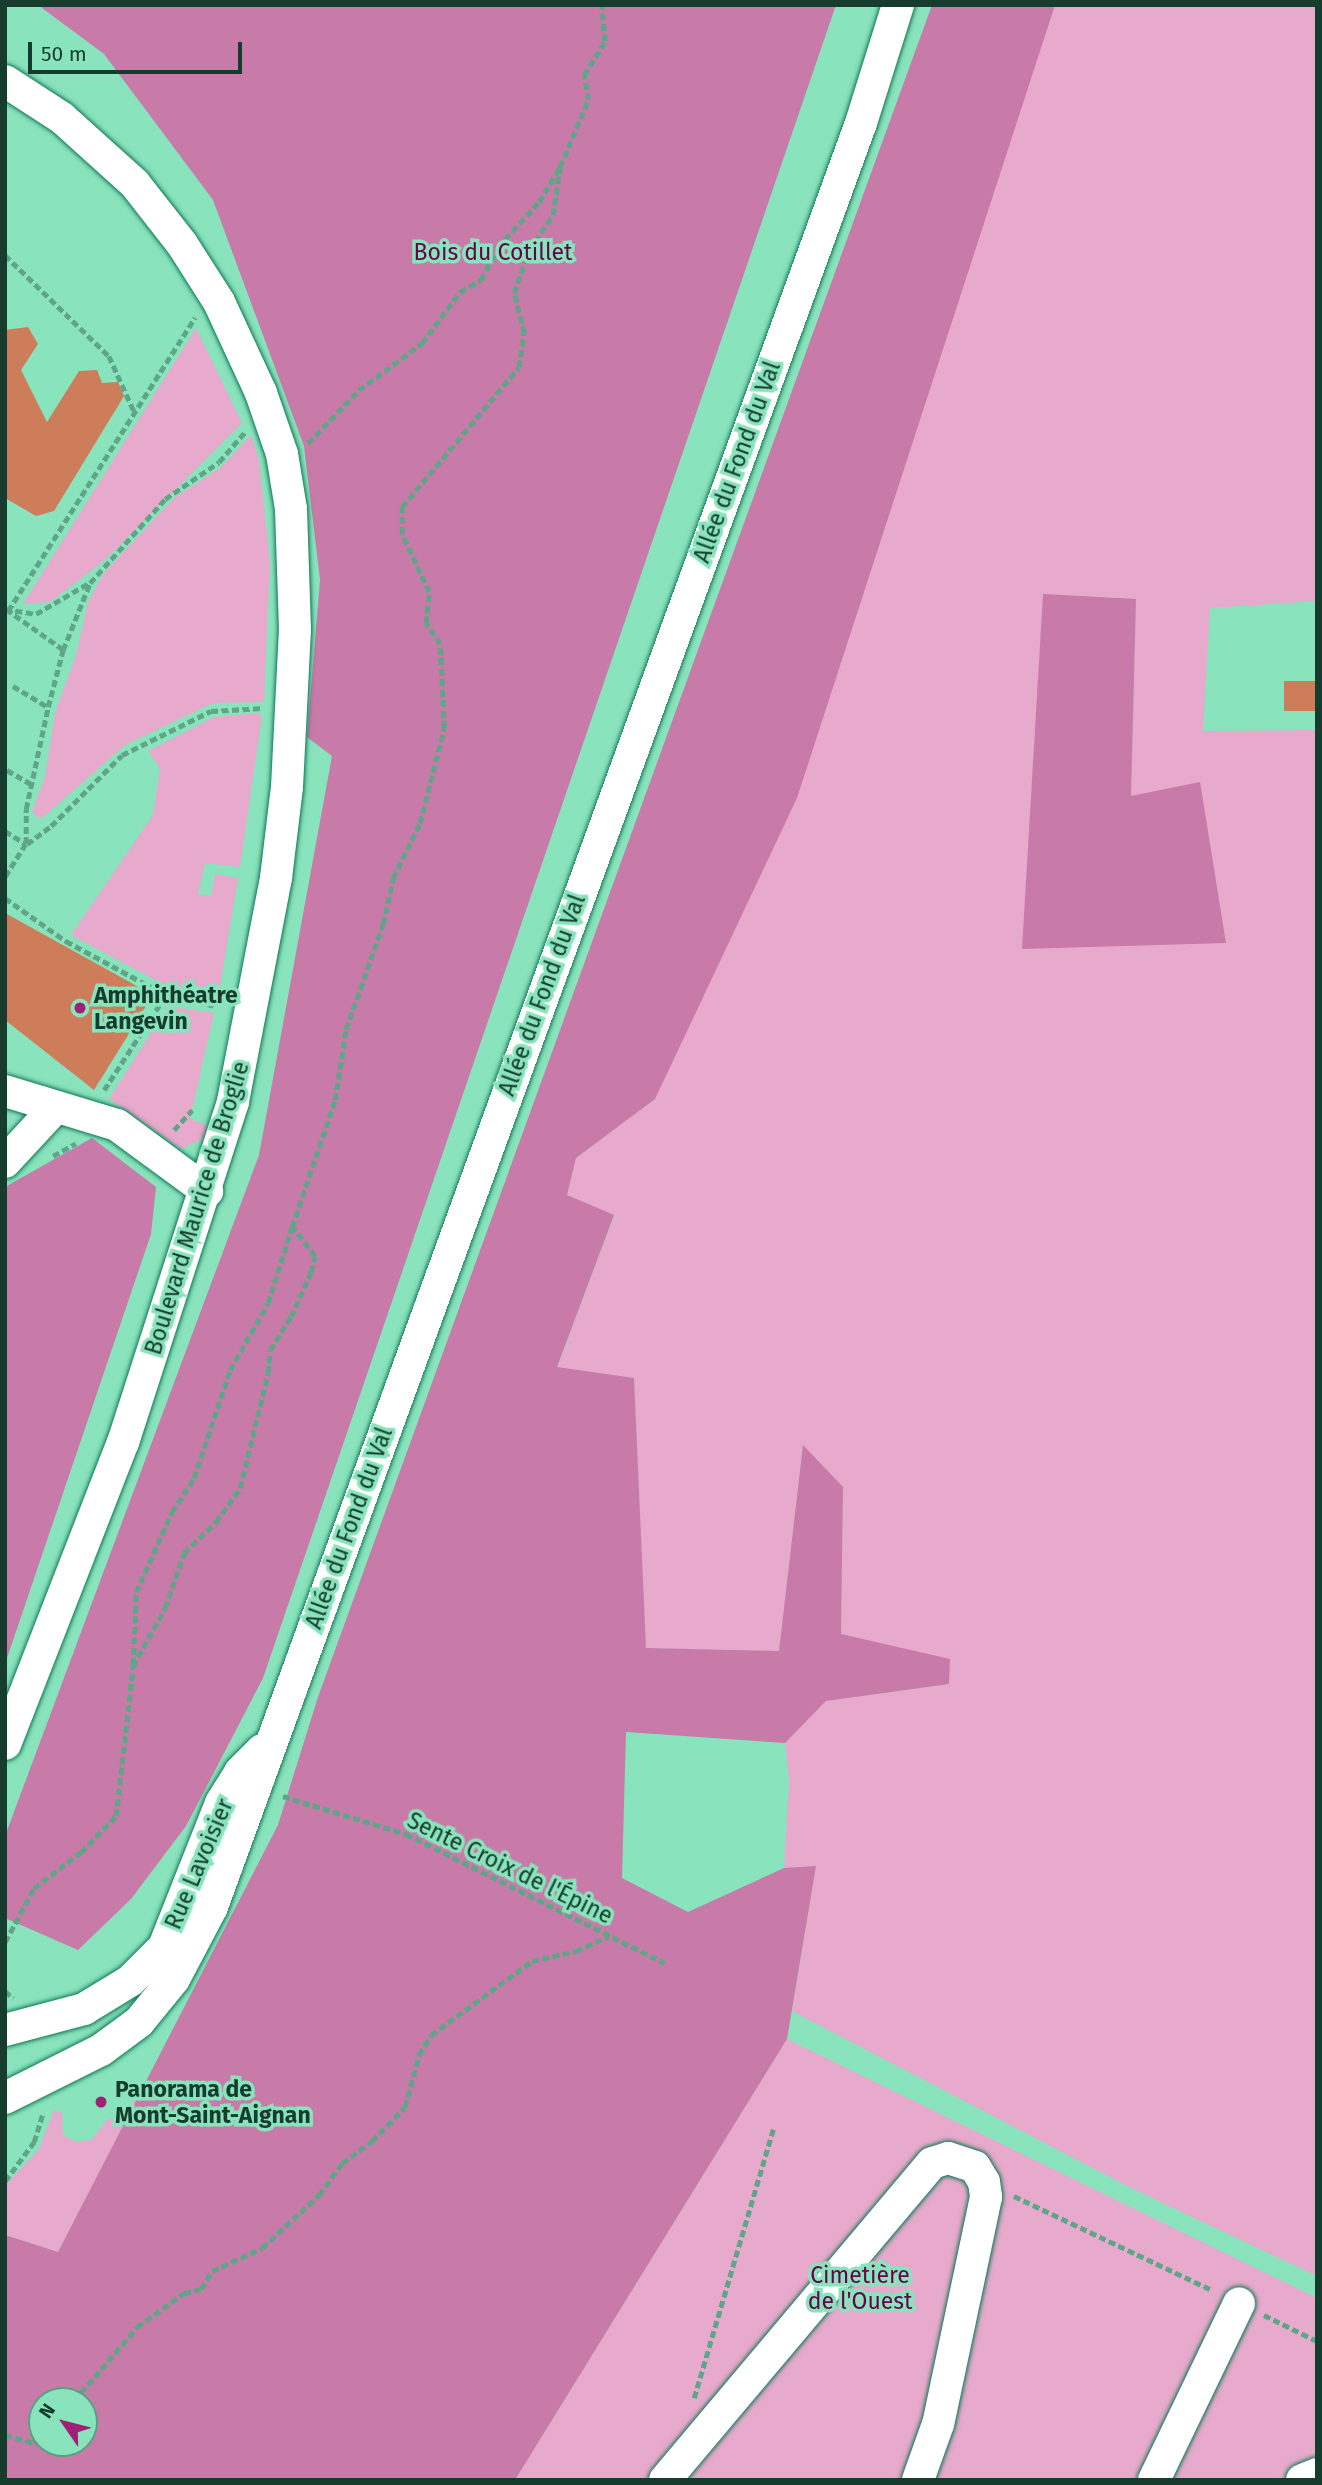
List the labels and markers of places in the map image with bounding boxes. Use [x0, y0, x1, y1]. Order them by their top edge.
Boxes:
place label: Amphithéatre Langevin [94, 981, 238, 1035]
marker: Amphithéatre Langevin [72, 1000, 88, 1016]
place label: Panorama de Mont-Saint-Aignan [115, 2075, 311, 2129]
marker: Panorama de Mont-Saint-Aignan [93, 2094, 109, 2110]

